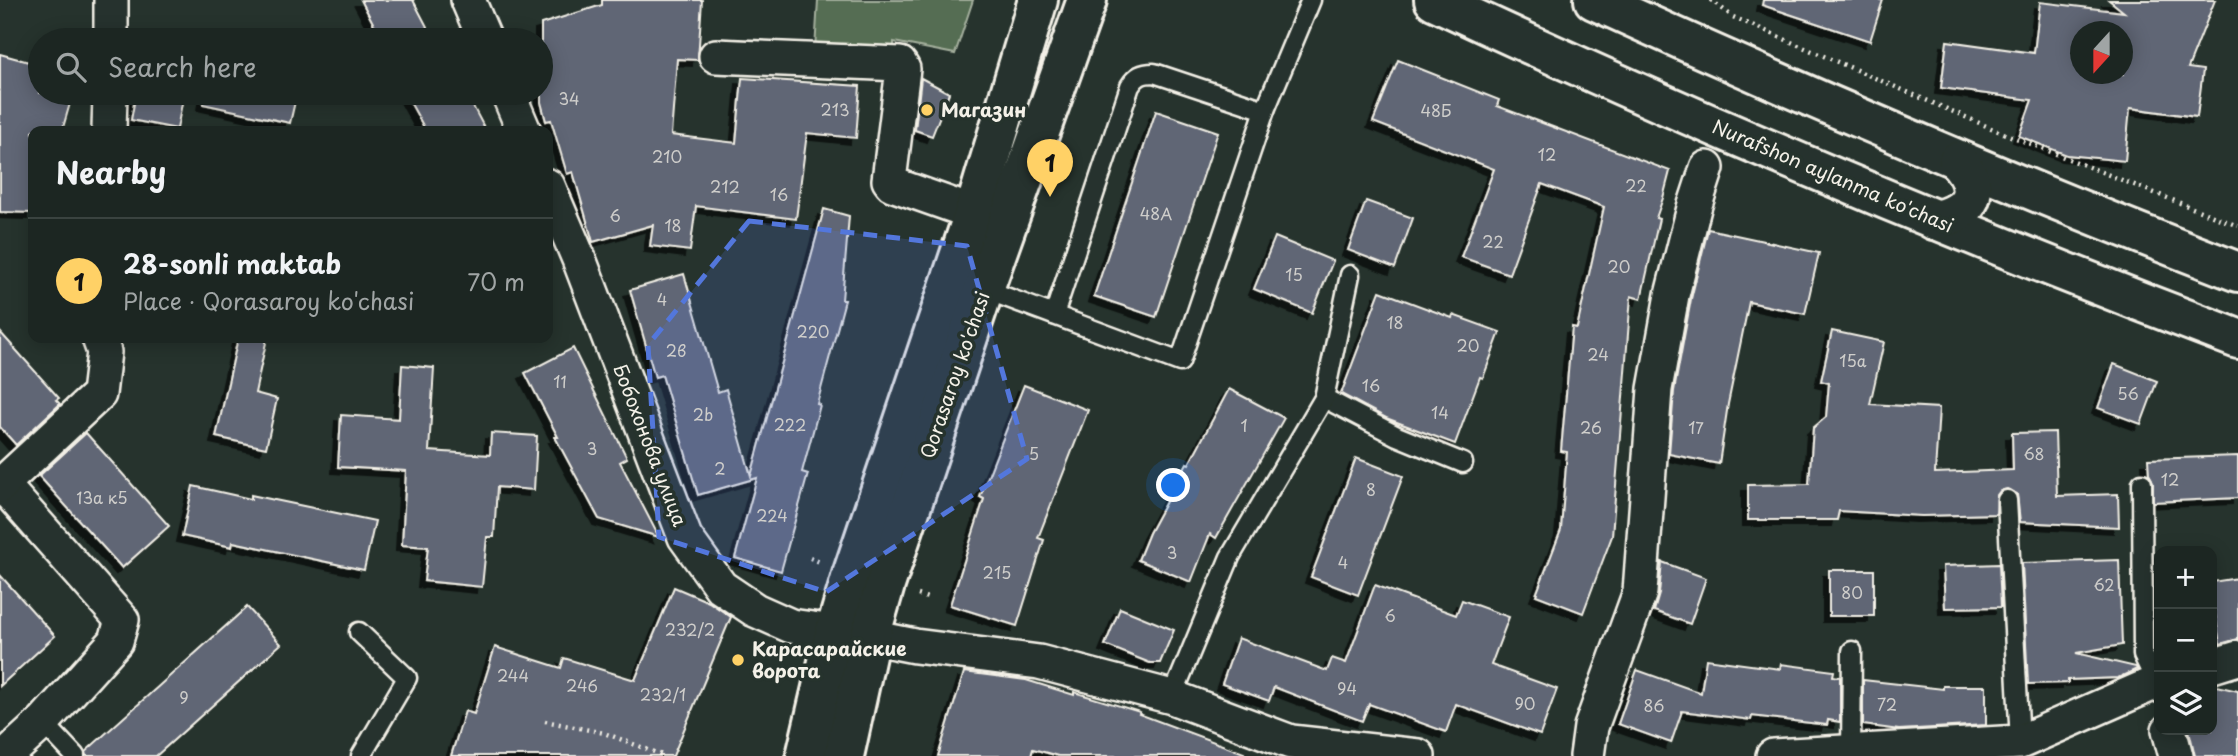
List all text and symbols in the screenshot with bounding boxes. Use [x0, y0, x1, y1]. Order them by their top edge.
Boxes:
north arrow [2070, 21, 2133, 84]
search box [28, 28, 553, 105]
text: Search here [108, 47, 257, 86]
icon: search [52, 48, 90, 86]
house number: 34 [558, 86, 580, 110]
place label: Магазин [941, 95, 1026, 123]
house number: 213 [820, 97, 850, 121]
house number: 48Б [1421, 98, 1451, 122]
marker: Магазин [919, 102, 935, 118]
street label: Nurafshon aylanma ko'chasi [1708, 111, 1958, 239]
pin: 1 [1027, 139, 1073, 197]
house number: 12 [1538, 142, 1556, 166]
house number: 210 [652, 144, 682, 168]
text: Nearby [56, 149, 166, 194]
house number: 22 [1625, 173, 1647, 197]
house number: 212 [710, 174, 740, 198]
house number: 16 [770, 182, 788, 206]
house number: 48A [1140, 201, 1172, 225]
house number: 6 [609, 203, 621, 227]
house number: 18 [664, 213, 682, 237]
house number: 22 [1482, 229, 1504, 253]
text: 28-sonli maktab [123, 244, 341, 283]
house number: 20 [1608, 254, 1630, 278]
house number: 15 [1285, 262, 1303, 286]
text: 1 [74, 264, 85, 299]
text: 70 m [467, 264, 525, 299]
text: Place · Qorasaroy ko'chasi [123, 283, 414, 318]
house number: 4 [657, 287, 667, 311]
street label: Qorasaroy ko'chasi [912, 287, 996, 462]
house number: 18 [1386, 310, 1404, 334]
house number: 220 [796, 319, 830, 343]
house number: 20 [1457, 333, 1479, 357]
house number: 2в [666, 338, 686, 362]
house number: 24 [1587, 342, 1609, 366]
house number: 15a [1839, 348, 1867, 372]
street label: Бобохонова улица [607, 359, 695, 530]
house number: 11 [553, 369, 567, 393]
house number: 16 [1362, 373, 1380, 397]
house number: 56 [2117, 381, 2139, 405]
house number: 14 [1431, 400, 1449, 424]
house number: 2b [693, 402, 713, 426]
house number: 222 [774, 412, 806, 436]
house number: 1 [1240, 413, 1248, 437]
house number: 26 [1580, 415, 1602, 439]
house number: 17 [1688, 415, 1704, 439]
house number: 3 [587, 436, 597, 460]
house number: 5 [1029, 441, 1039, 465]
house number: 68 [2023, 441, 2045, 465]
house number: 2 [714, 456, 726, 480]
house number: 12 [2161, 467, 2179, 491]
your location [1156, 468, 1190, 502]
house number: 8 [1366, 477, 1376, 501]
house number: 13a к5 [76, 485, 128, 509]
house number: 224 [756, 503, 788, 527]
house number: 3 [1167, 540, 1177, 564]
map controls [2154, 546, 2217, 735]
button: + [2154, 546, 2217, 609]
house number: 4 [1338, 550, 1348, 574]
house number: 215 [983, 560, 1011, 584]
house number: 62 [2093, 572, 2115, 596]
house number: 80 [1841, 580, 1863, 604]
house number: 6 [1384, 603, 1396, 627]
button: − [2154, 609, 2217, 672]
house number: 232/2 [665, 617, 715, 641]
place label: Карасарайские ворота [752, 634, 907, 684]
marker: Карасарайские ворота [730, 652, 746, 668]
house number: 244 [497, 663, 529, 687]
button: layers [2154, 672, 2217, 735]
house number: 246 [566, 673, 598, 697]
house number: 94 [1337, 676, 1357, 700]
house number: 232/1 [640, 682, 686, 706]
house number: 9 [179, 685, 189, 709]
house number: 90 [1514, 691, 1536, 715]
house number: 72 [1877, 692, 1897, 716]
house number: 86 [1644, 693, 1664, 717]

